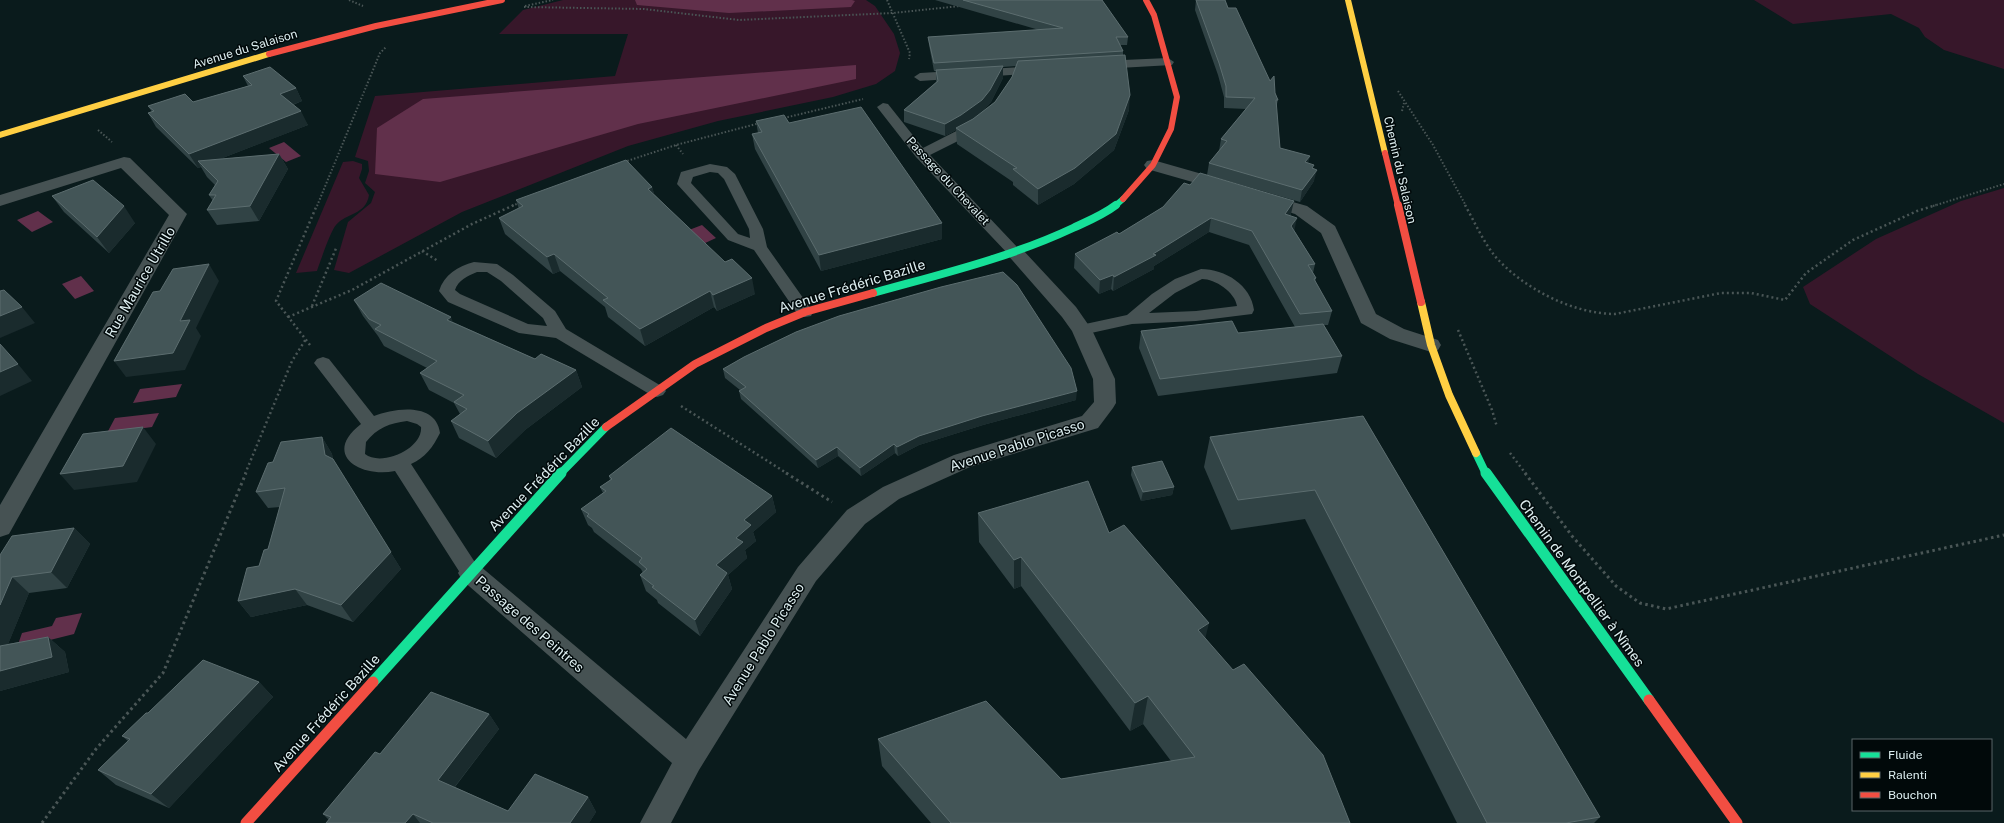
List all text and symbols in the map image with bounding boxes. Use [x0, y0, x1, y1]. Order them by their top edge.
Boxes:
street label: Avenue du Salaison [191, 26, 299, 72]
street label: Chemin du Salaison [1381, 115, 1419, 225]
street label: Passage du Chevalet [903, 134, 993, 228]
street label: Rue Maurice Utrillo [102, 224, 178, 340]
street label: Avenue Frédéric Bazille [777, 256, 927, 316]
street label: Avenue Frédéric Bazille [485, 414, 603, 534]
street label: Avenue Pablo Picasso [947, 416, 1087, 474]
street label: Chemin de Montpellier à Nîmes [1516, 496, 1648, 670]
street label: Passage des Peintres [473, 573, 587, 675]
street label: Avenue Pablo Picasso [719, 580, 807, 708]
street label: Avenue Frédéric Bazille [269, 651, 383, 775]
legend [1852, 739, 1992, 811]
text: Fluide [1888, 748, 1923, 762]
text: Ralenti [1888, 768, 1927, 782]
text: Bouchon [1888, 788, 1937, 802]

